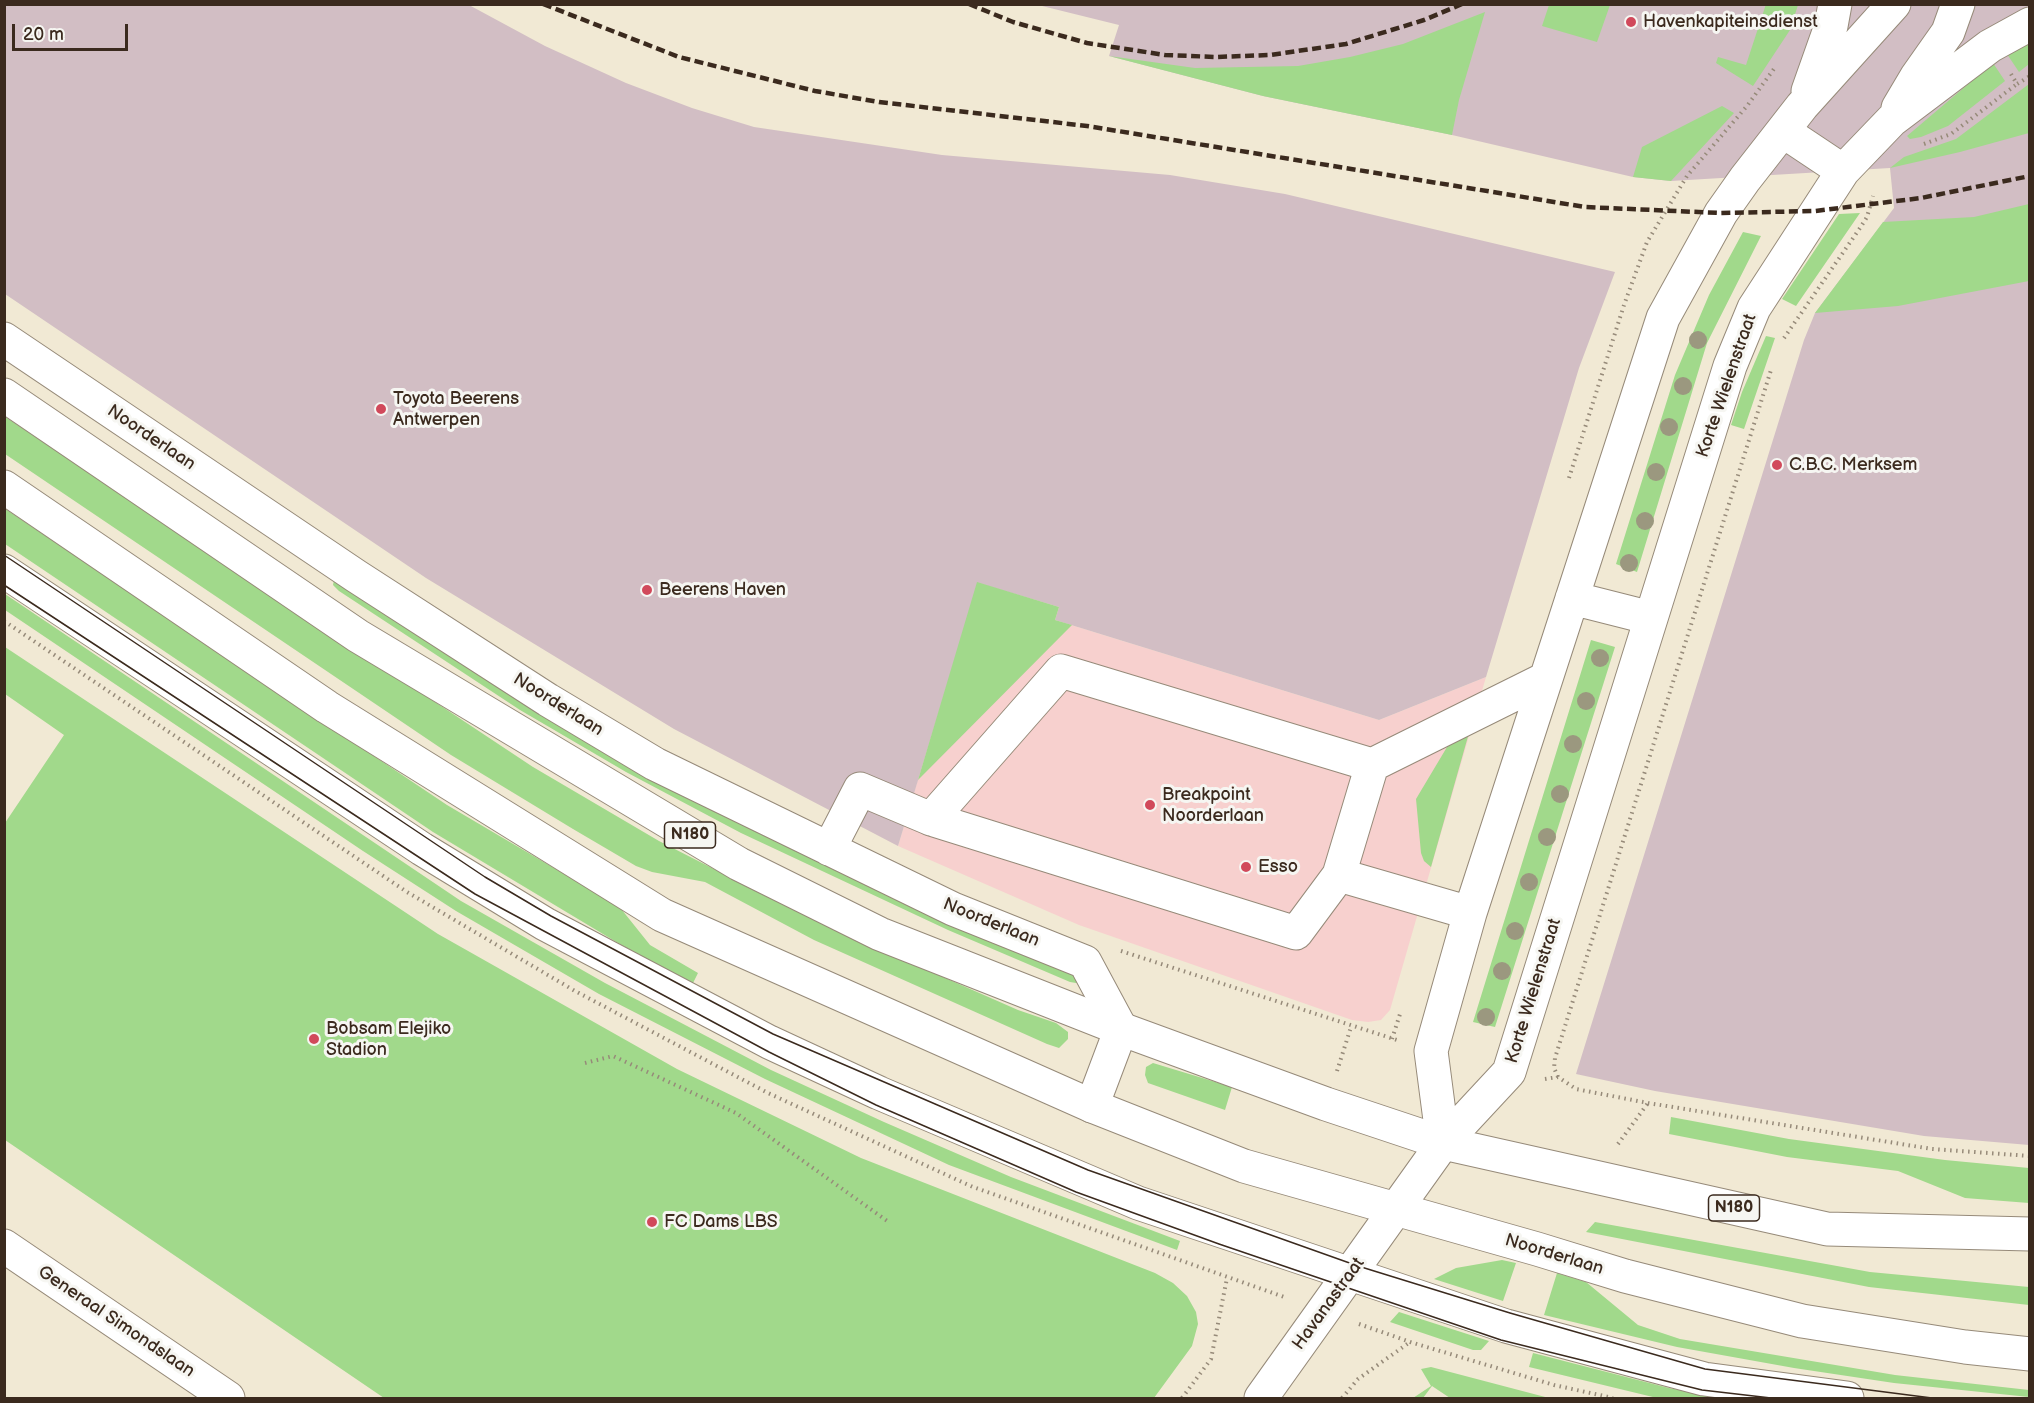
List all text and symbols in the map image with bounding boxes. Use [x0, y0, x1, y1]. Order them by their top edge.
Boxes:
place label: Havenkapiteinsdienst [1643, 11, 1818, 33]
scale bar [15, 12, 130, 50]
marker: Havenkapiteinsdienst [1624, 15, 1638, 29]
text: 20 m [23, 24, 64, 45]
street label: Korte Wielenstraat [1692, 311, 1762, 461]
place label: Toyota Beerens Antwerpen [393, 388, 519, 430]
street label: Noorderlaan [103, 401, 199, 475]
marker: Toyota Beerens Antwerpen [374, 402, 388, 416]
place label: C.B.C. Merksem [1789, 454, 1917, 476]
marker: C.B.C. Merksem [1770, 458, 1784, 472]
place label: Beerens Haven [659, 579, 786, 601]
marker: Beerens Haven [640, 583, 654, 597]
street label: Noorderlaan [509, 669, 607, 741]
place label: Breakpoint Noorderlaan [1162, 784, 1264, 826]
marker: Breakpoint Noorderlaan [1143, 798, 1157, 812]
road number: N180 [664, 822, 716, 848]
place label: Esso [1258, 856, 1298, 878]
marker: Esso [1239, 860, 1253, 874]
street label: Noorderlaan [940, 894, 1042, 952]
street label: Korte Wielenstraat [1502, 916, 1566, 1066]
place label: Bobsam Elejiko Stadion [326, 1018, 451, 1060]
marker: Bobsam Elejiko Stadion [307, 1032, 321, 1046]
road number: N180 [1708, 1195, 1760, 1221]
place label: FC Dams LBS [664, 1211, 778, 1233]
marker: FC Dams LBS [645, 1215, 659, 1229]
street label: Noorderlaan [1502, 1230, 1606, 1280]
street label: Havanastraat [1288, 1254, 1370, 1354]
street label: Generaal Simondslaan [34, 1261, 198, 1383]

